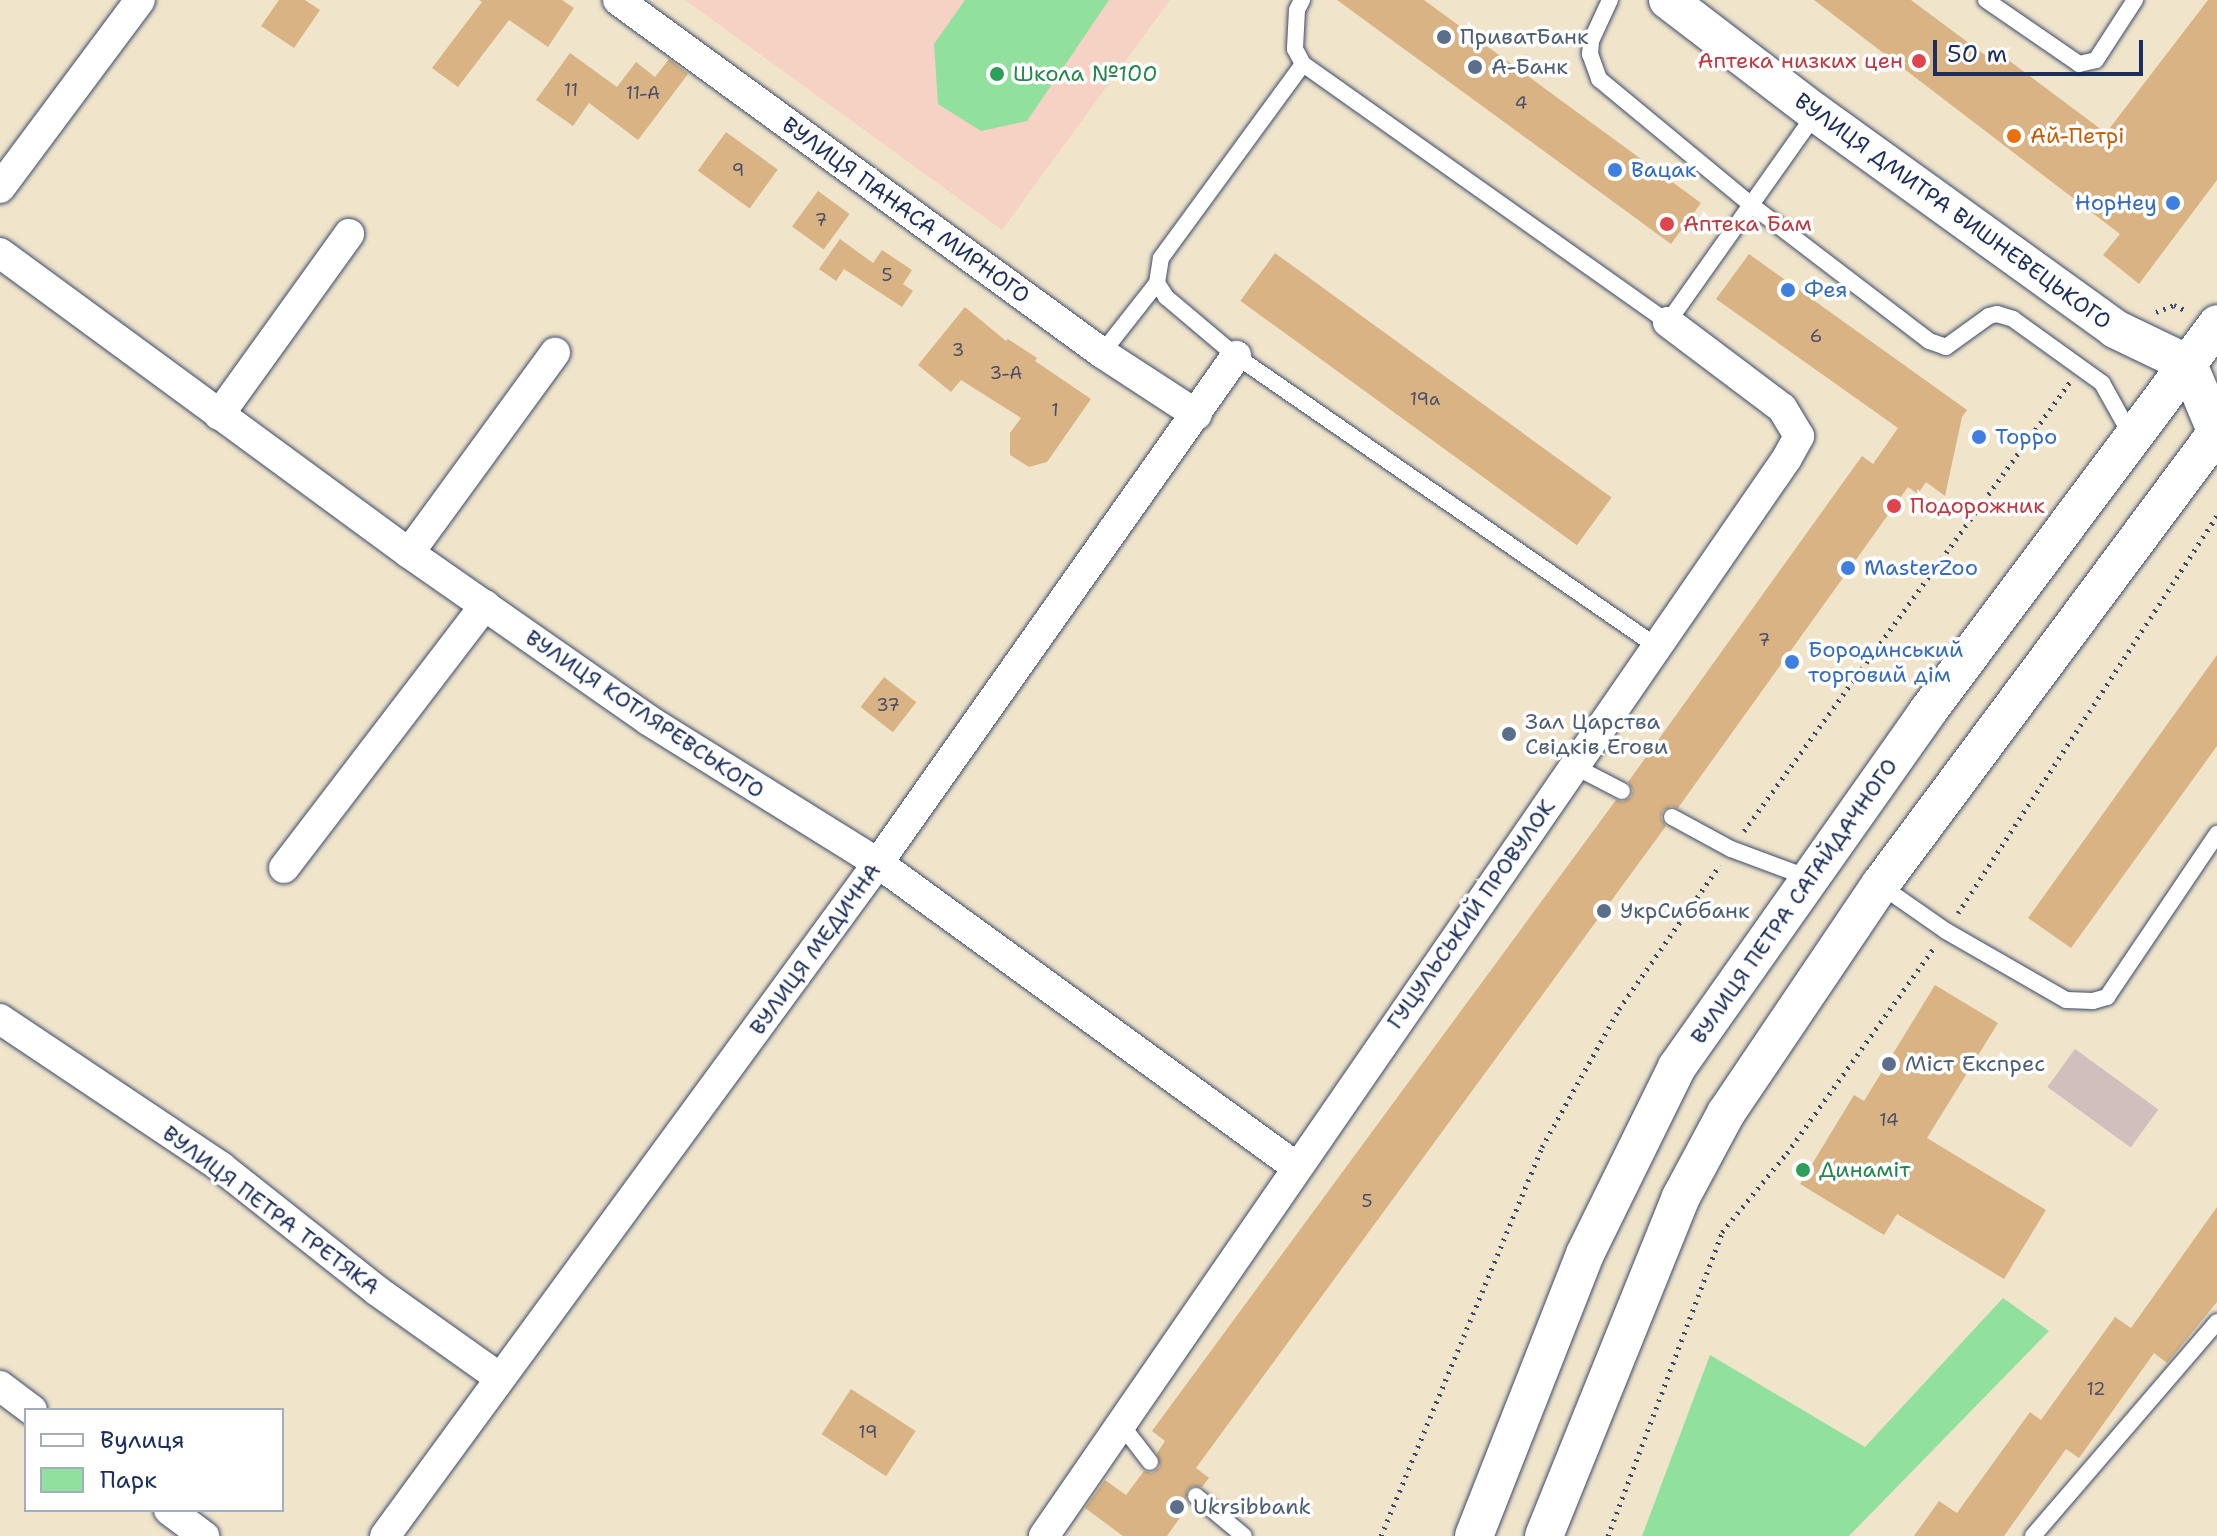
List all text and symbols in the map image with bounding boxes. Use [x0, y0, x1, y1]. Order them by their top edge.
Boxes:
place label: ПриватБанк [1460, 24, 1589, 50]
scale bar [1937, 24, 2147, 74]
marker: ПриватБанк [1435, 28, 1453, 46]
text: 50 m [1947, 38, 2007, 70]
place label: Аптека низких цен [1698, 48, 1903, 74]
marker: Аптека низких цен [1910, 52, 1928, 70]
place label: А-Банк [1491, 54, 1568, 80]
marker: А-Банк [1466, 58, 1484, 76]
place label: Школа №100 [1013, 61, 1158, 87]
marker: Школа №100 [988, 65, 1006, 83]
house number: 11 [564, 79, 578, 101]
house number: 11-А [626, 82, 660, 104]
street label: ВУЛИЦЯ ДМИТРА ВИШНЕВЕЦЬКОГО [1790, 87, 2116, 335]
house number: 4 [1515, 92, 1527, 114]
street label: ВУЛИЦЯ ПАНАСА МИРНОГО [777, 111, 1035, 309]
place label: Ай-Петрі [2030, 123, 2125, 149]
marker: Ай-Петрі [2005, 127, 2023, 145]
place label: Вацак [1631, 157, 1696, 183]
house number: 9 [732, 159, 744, 181]
marker: Вацак [1606, 161, 1624, 179]
place label: HopHey [2075, 190, 2157, 216]
marker: HopHey [2164, 194, 2182, 212]
house number: 7 [815, 209, 827, 231]
place label: Аптека Бам [1683, 211, 1812, 237]
marker: Аптека Бам [1658, 215, 1676, 233]
house number: 5 [881, 264, 893, 286]
place label: Фея [1804, 277, 1848, 303]
marker: Фея [1779, 281, 1797, 299]
house number: 6 [1810, 325, 1822, 347]
house number: 3 [952, 339, 964, 361]
house number: 3-А [990, 362, 1022, 384]
house number: 19а [1410, 388, 1440, 410]
house number: 1 [1051, 399, 1059, 421]
place label: Торро [1995, 424, 2057, 450]
marker: Торро [1970, 428, 1988, 446]
place label: Подорожник [1910, 493, 2045, 519]
marker: Подорожник [1885, 497, 1903, 515]
place label: MasterZoo [1864, 555, 1978, 581]
marker: MasterZoo [1839, 559, 1857, 577]
street label: ВУЛИЦЯ КОТЛЯРЕВСЬКОГО [521, 624, 769, 804]
house number: 7 [1758, 629, 1770, 651]
place label: Бородинський торговий дім [1808, 636, 1963, 688]
marker: Бородинський торговий дім [1783, 653, 1801, 671]
house number: 37 [876, 694, 900, 716]
place label: Зал Царства Свiдкiв Егови [1525, 708, 1668, 760]
marker: Зал Царства Свiдкiв Егови [1500, 725, 1518, 743]
street label: ВУЛИЦЯ ПЕТРА САГАЙДАЧНОГО [1685, 753, 1903, 1049]
street label: ГУЦУЛЬСЬКИЙ ПРОВУЛОК [1381, 794, 1561, 1034]
street label: ВУЛИЦЯ МЕДИЧНА [744, 858, 886, 1040]
place label: УкрСиббанк [1620, 898, 1750, 924]
marker: УкрСиббанк [1595, 902, 1613, 920]
place label: Міст Експрес [1905, 1051, 2045, 1077]
marker: Міст Експрес [1880, 1055, 1898, 1073]
house number: 14 [1879, 1109, 1899, 1131]
street label: ВУЛИЦЯ ПЕТРА ТРЕТЯКА [157, 1120, 385, 1300]
place label: Динаміт [1819, 1157, 1910, 1183]
marker: Динаміт [1794, 1161, 1812, 1179]
house number: 5 [1361, 1190, 1373, 1212]
house number: 12 [2086, 1378, 2106, 1400]
legend [24, 1408, 284, 1512]
house number: 19 [858, 1421, 878, 1443]
text: Вулиця [100, 1424, 185, 1456]
text: Парк [100, 1464, 157, 1496]
place label: Ukrsibbank [1193, 1494, 1311, 1520]
marker: Ukrsibbank [1168, 1498, 1186, 1516]

